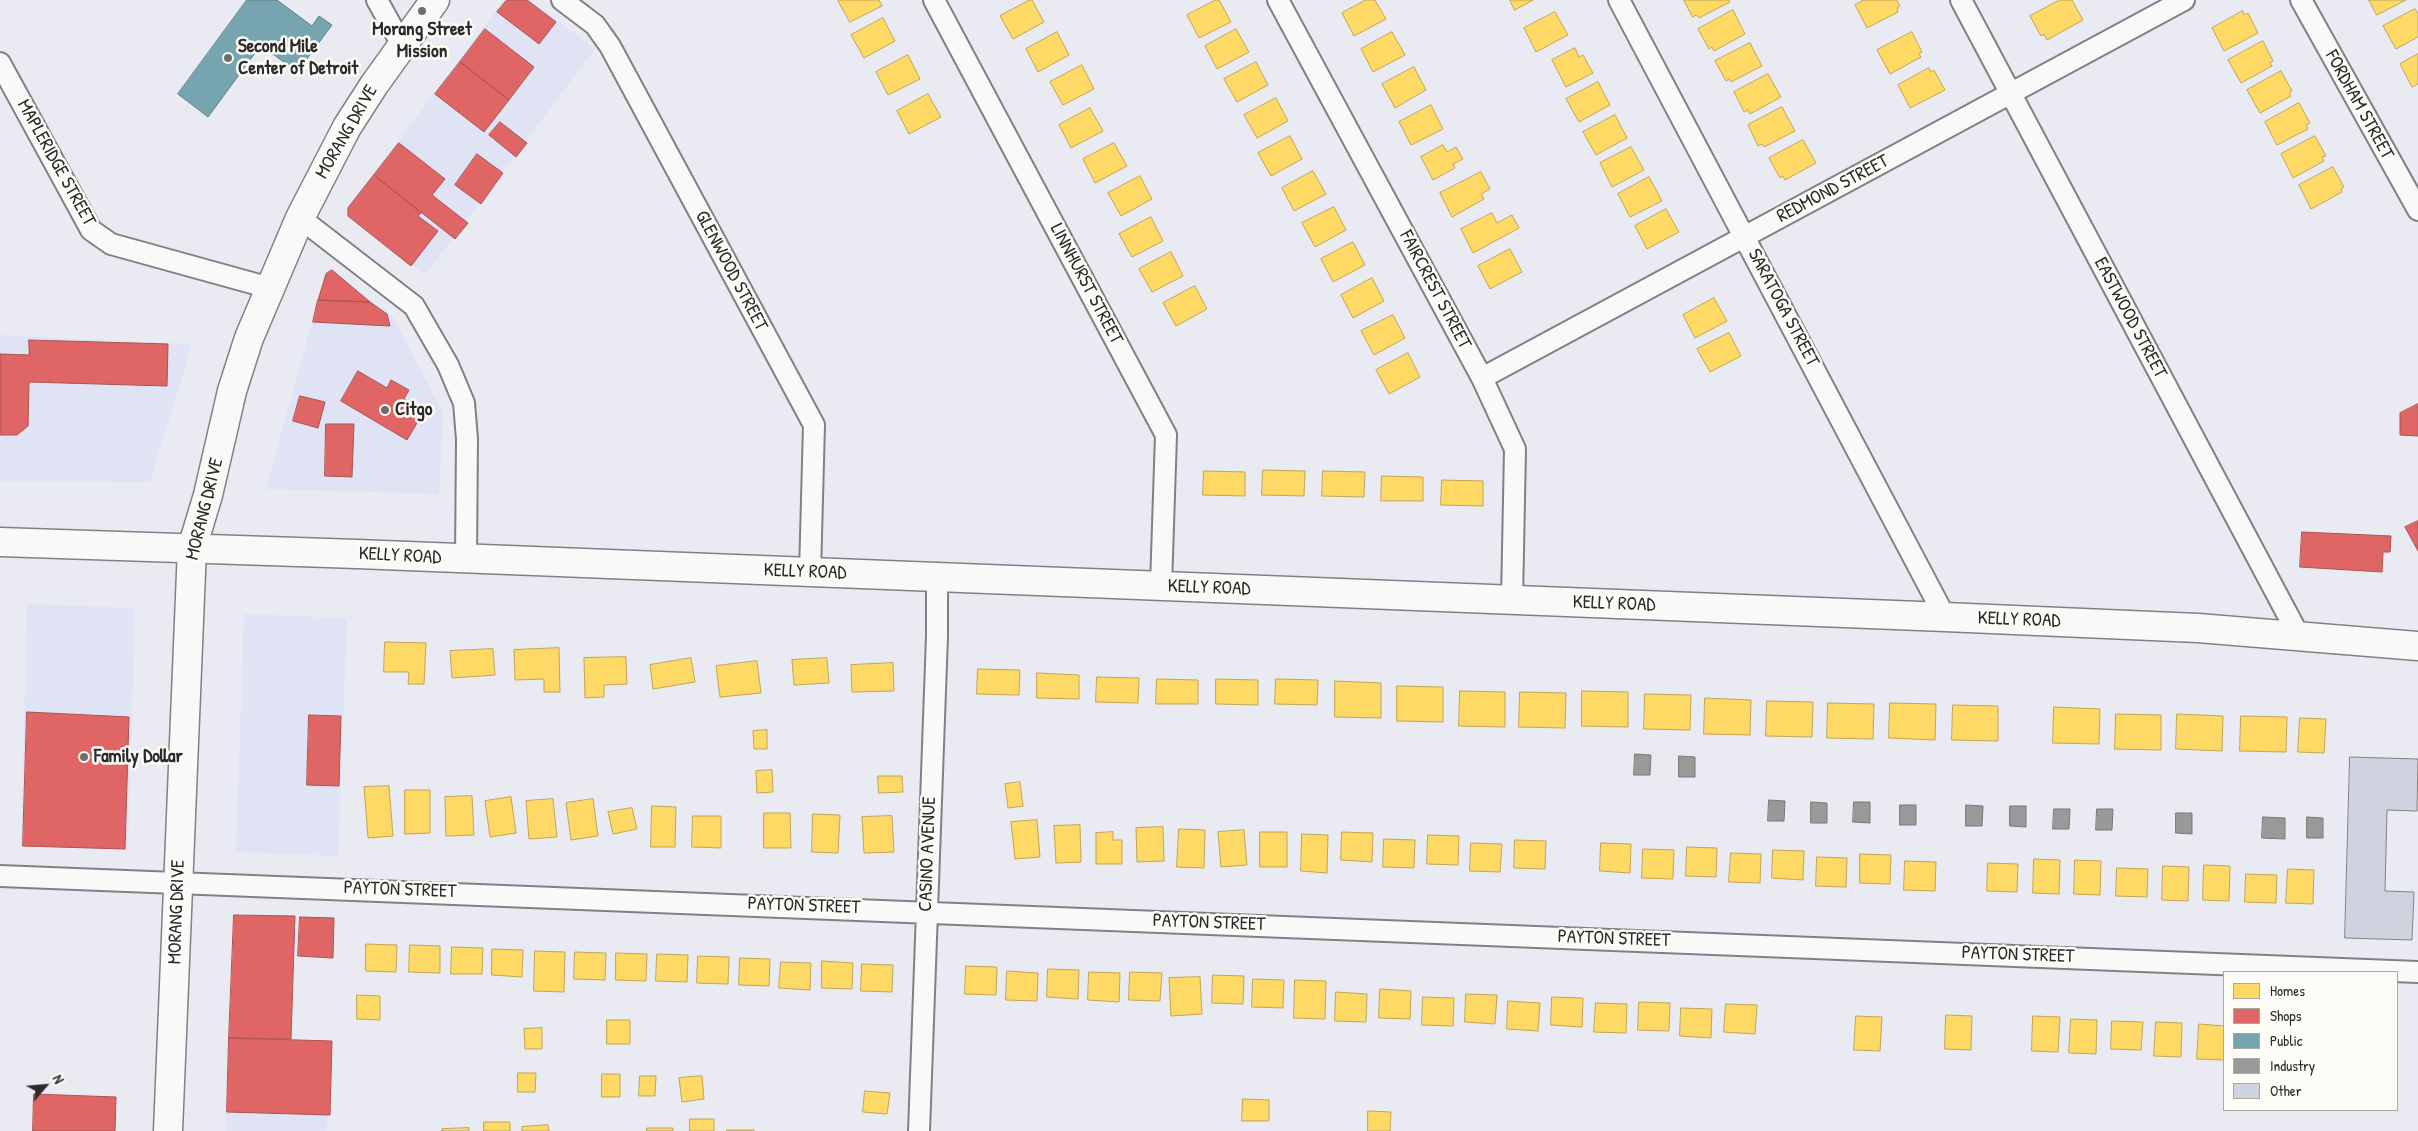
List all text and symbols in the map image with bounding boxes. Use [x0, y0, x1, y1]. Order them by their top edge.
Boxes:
marker: Morang Street Mission [416, 5, 428, 17]
place label: Morang Street Mission [372, 19, 472, 63]
place label: Second Mile Center of Detroit [238, 36, 358, 80]
street label: FORDHAM STREET [2320, 47, 2398, 163]
marker: Second Mile Center of Detroit [222, 52, 234, 64]
street label: MORANG DRIVE [311, 81, 383, 183]
street label: MAPLERIDGE STREET [12, 96, 100, 230]
street label: REDMOND STREET [1773, 150, 1893, 228]
street label: GLENWOOD STREET [690, 207, 772, 335]
street label: LINNHURST STREET [1045, 220, 1127, 348]
street label: FAIRCREST STREET [1394, 227, 1476, 353]
street label: SARATOGA STREET [1742, 245, 1824, 371]
street label: EASTWOOD STREET [2089, 254, 2171, 382]
place label: Citgo [395, 399, 432, 421]
marker: Citgo [379, 404, 391, 416]
street label: MORANG DRIVE [181, 456, 229, 562]
street label: KELLY ROAD [358, 542, 442, 570]
street label: KELLY ROAD [763, 559, 847, 585]
street label: KELLY ROAD [1167, 575, 1251, 601]
street label: KELLY ROAD [1572, 591, 1656, 617]
street label: KELLY ROAD [1977, 607, 2061, 633]
place label: Family Dollar [94, 746, 183, 768]
marker: Family Dollar [78, 751, 90, 763]
street label: CASINO AVENUE [915, 796, 941, 912]
street label: MORANG DRIVE [164, 859, 190, 965]
street label: PAYTON STREET [343, 877, 457, 903]
street label: PAYTON STREET [747, 893, 861, 919]
street label: PAYTON STREET [1152, 910, 1266, 936]
street label: PAYTON STREET [1557, 926, 1671, 952]
street label: PAYTON STREET [1961, 942, 2075, 968]
legend [2223, 971, 2398, 1111]
text: Homes [2270, 980, 2305, 1001]
text: Shops [2270, 1005, 2301, 1026]
text: Public [2270, 1030, 2303, 1051]
text: Industry [2270, 1055, 2315, 1076]
north arrow [20, 1061, 70, 1111]
text: N [49, 1071, 69, 1087]
text: Other [2270, 1080, 2302, 1101]

